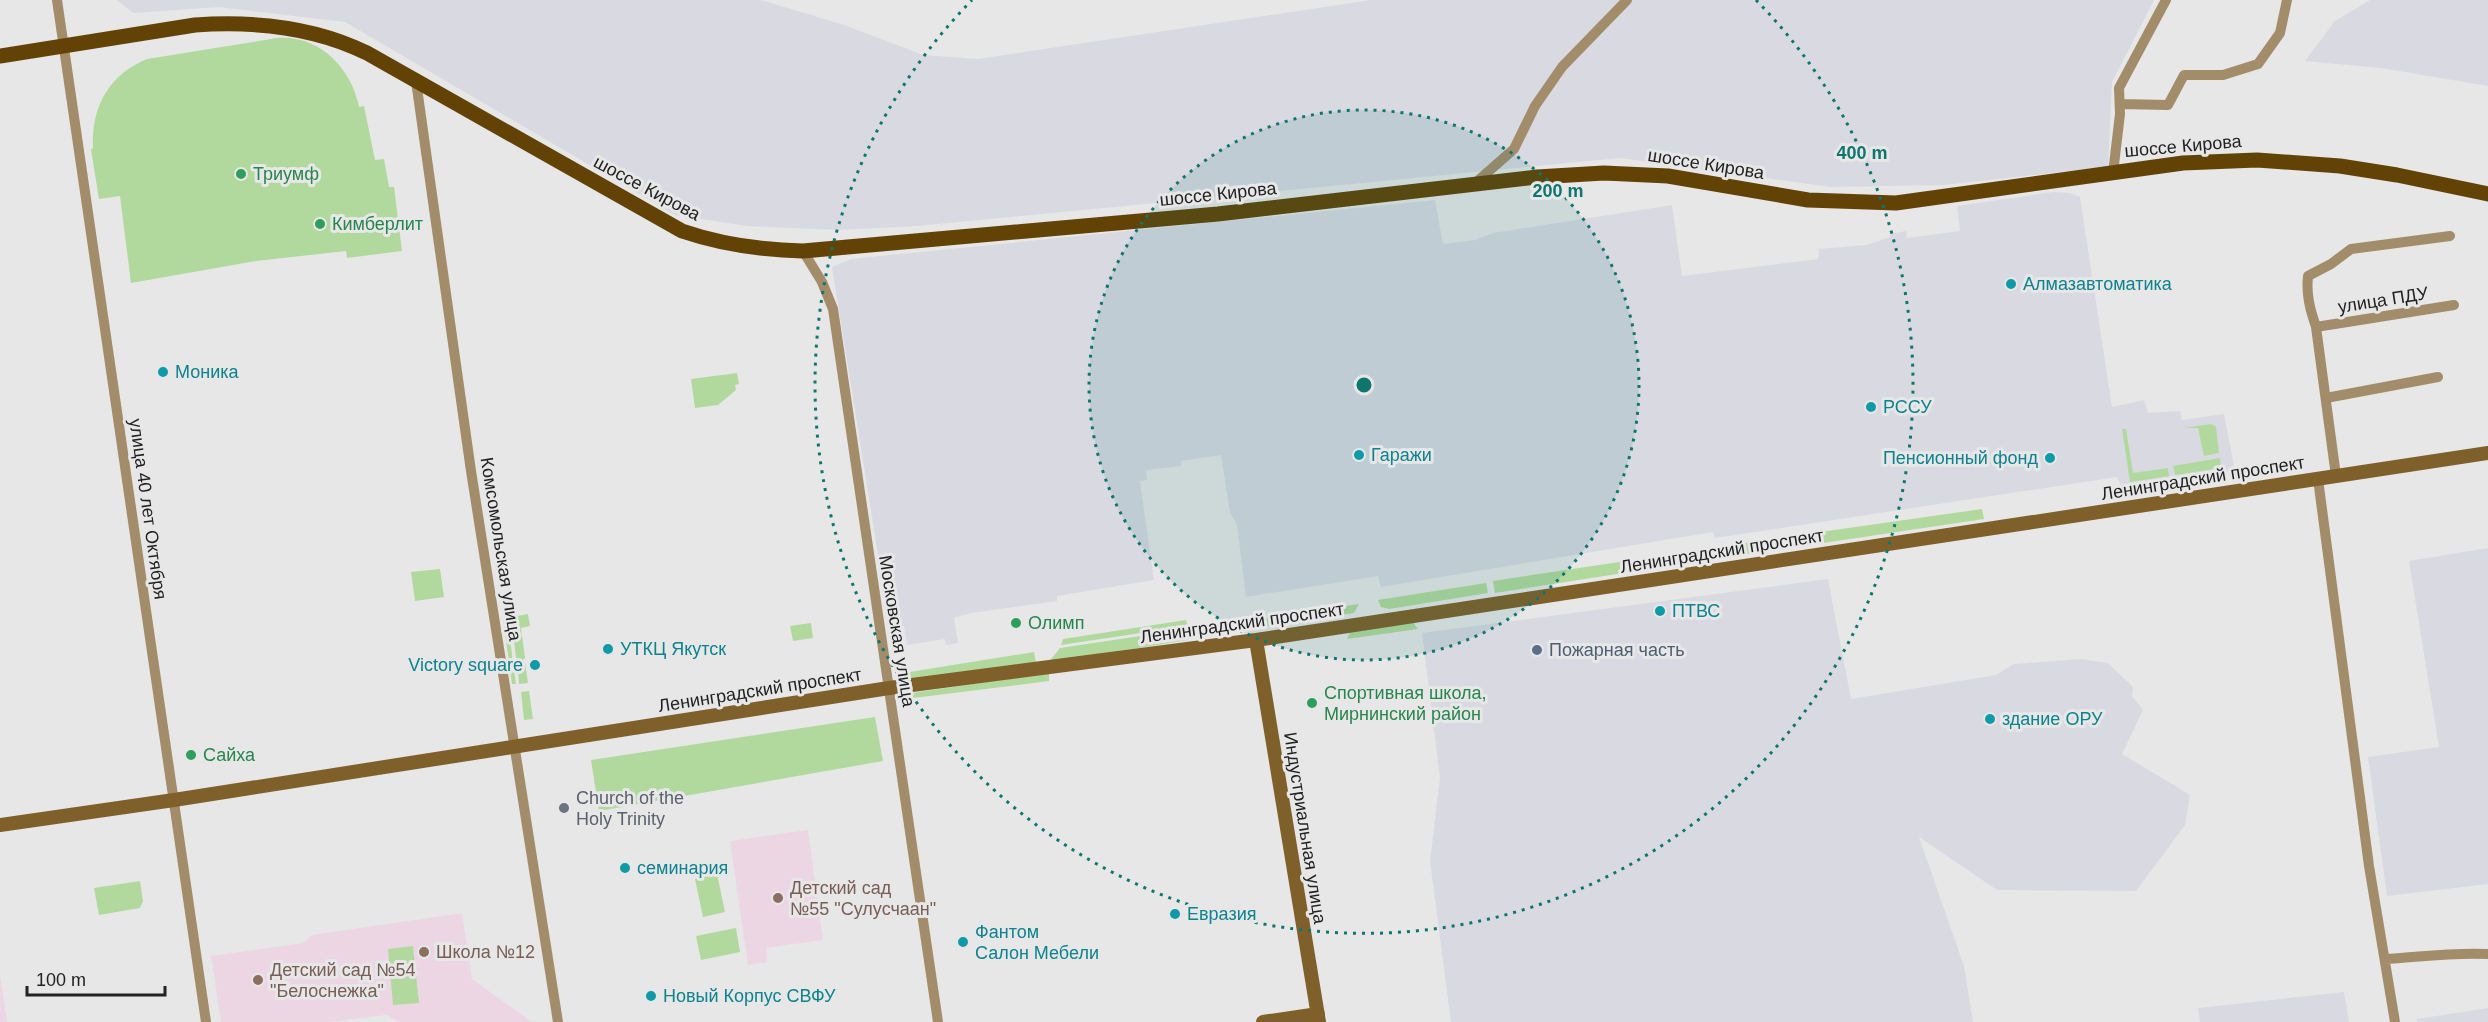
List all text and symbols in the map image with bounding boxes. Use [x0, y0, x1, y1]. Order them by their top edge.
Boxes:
street label: шоссе Кирова [2124, 131, 2243, 161]
text: 400 m [1836, 143, 1888, 163]
street label: шоссе Кирова [1646, 145, 1767, 183]
street label: шоссе Кирова [590, 152, 704, 225]
place label: Триумф [253, 164, 319, 184]
marker: Триумф [234, 167, 248, 181]
street label: шоссе Кирова [1159, 178, 1278, 210]
text: 200 m [1532, 181, 1584, 201]
place label: Кимберлит [332, 214, 423, 234]
marker: Кимберлит [313, 217, 327, 231]
place label: Алмазавтоматика [2023, 274, 2173, 294]
marker: Алмазавтоматика [2004, 277, 2018, 291]
street label: улица ПДУ [2336, 283, 2430, 317]
place label: Моника [175, 362, 239, 382]
marker: Моника [156, 365, 170, 379]
centre of rings [1354, 375, 1374, 395]
place label: РССУ [1883, 397, 1932, 417]
marker: РССУ [1864, 400, 1878, 414]
street label: улица 40 лет Октября [125, 417, 171, 601]
place label: Гаражи [1371, 445, 1432, 465]
marker: Гаражи [1352, 448, 1366, 462]
place label: Пенсионный фонд [1883, 448, 2038, 468]
marker: Пенсионный фонд [2043, 451, 2057, 465]
street label: Ленинградский проспект [2100, 452, 2306, 504]
street label: Комсомольская улица [477, 456, 526, 643]
street label: Ленинградский проспект [1619, 525, 1825, 577]
street label: Московская улица [875, 554, 919, 709]
street label: Ленинградский проспект [1139, 599, 1345, 647]
place label: ПТВС [1672, 601, 1720, 621]
marker: ПТВС [1653, 604, 1667, 618]
place label: Олимп [1028, 613, 1084, 633]
marker: Олимп [1009, 616, 1023, 630]
place label: УТКЦ Якутск [620, 639, 726, 659]
place label: Пожарная часть [1549, 640, 1685, 660]
marker: УТКЦ Якутск [601, 642, 615, 656]
marker: Пожарная часть [1530, 643, 1544, 657]
place label: Victory square [408, 655, 523, 675]
marker: Victory square [528, 658, 542, 672]
street label: Ленинградский проспект [657, 664, 863, 716]
place label: Спортивная школа, Мирнинский район [1324, 683, 1487, 724]
marker: Спортивная школа, Мирнинский район [1305, 696, 1319, 710]
place label: здание ОРУ [2002, 709, 2103, 729]
marker: здание ОРУ [1983, 712, 1997, 726]
street label: Индустриальная улица [1280, 731, 1330, 926]
place label: Сайха [203, 745, 256, 765]
marker: Сайха [184, 748, 198, 762]
place label: Church of the Holy Trinity [576, 788, 684, 829]
marker: Church of the Holy Trinity [557, 801, 571, 815]
place label: семинария [637, 858, 728, 878]
marker: семинария [618, 861, 632, 875]
place label: Детский сад №55 "Сулусчаан" [790, 878, 936, 919]
marker: Детский сад №55 "Сулусчаан" [771, 891, 785, 905]
place label: Евразия [1187, 904, 1256, 924]
marker: Евразия [1168, 907, 1182, 921]
place label: Фантом Салон Мебели [975, 922, 1099, 963]
marker: Фантом Салон Мебели [956, 935, 970, 949]
place label: Школа №12 [436, 942, 535, 962]
marker: Школа №12 [417, 945, 431, 959]
scale bar [27, 959, 165, 997]
place label: Детский сад №54 "Белоснежка" [270, 960, 415, 1001]
text: 100 m [36, 970, 86, 990]
marker: Детский сад №54 "Белоснежка" [251, 973, 265, 987]
place label: Новый Корпус СВФУ [663, 986, 836, 1006]
marker: Новый Корпус СВФУ [644, 989, 658, 1003]

